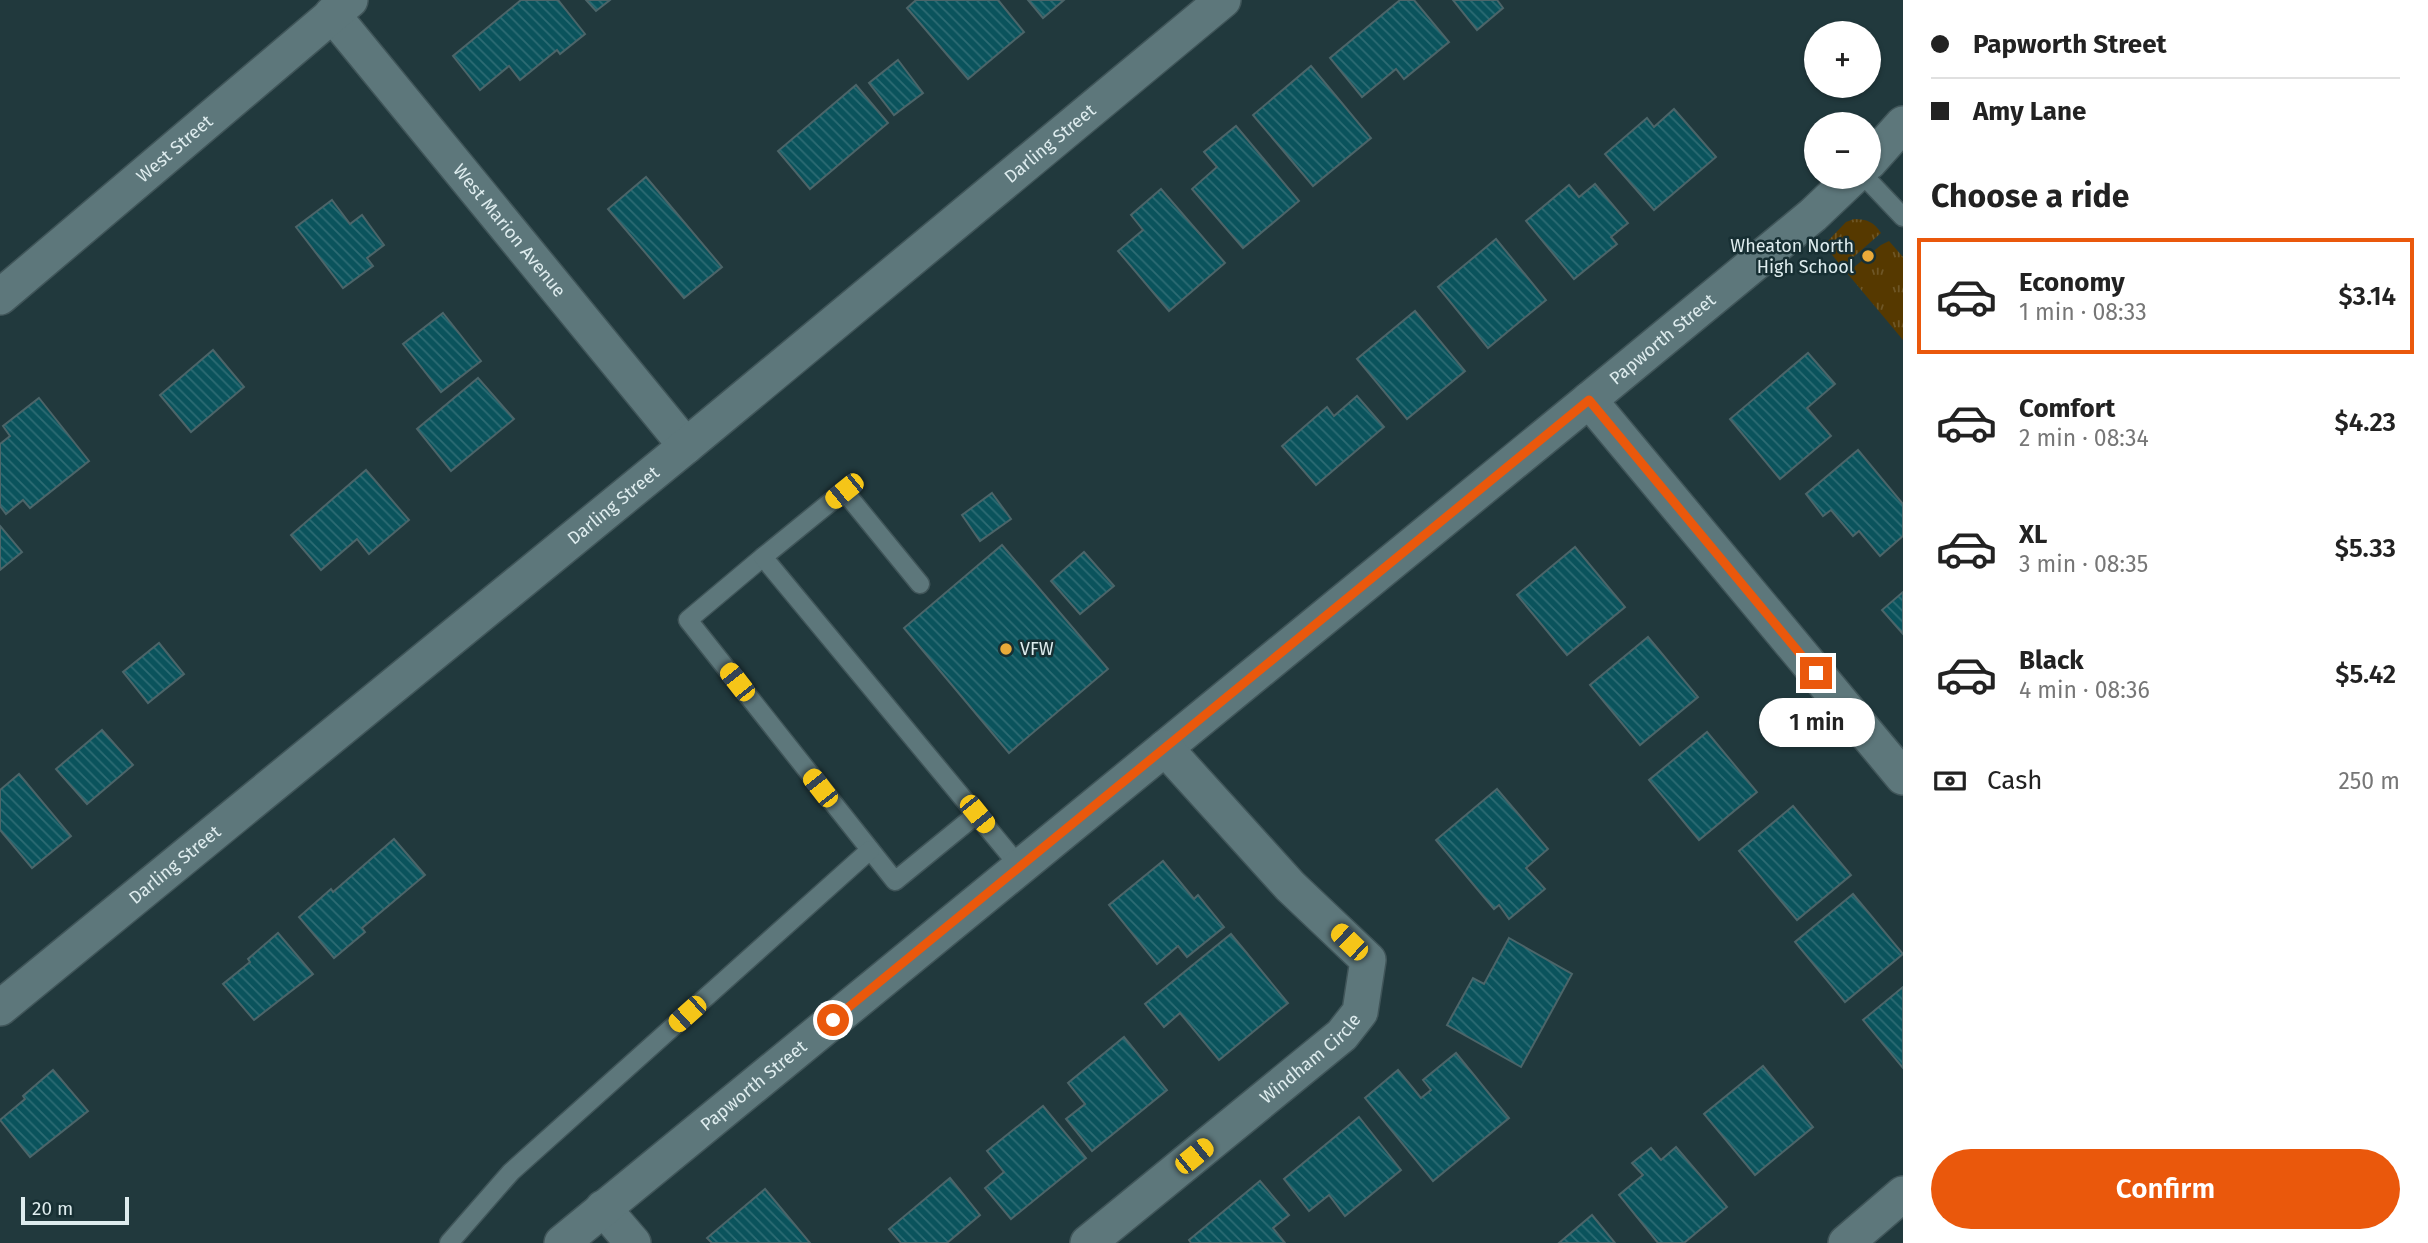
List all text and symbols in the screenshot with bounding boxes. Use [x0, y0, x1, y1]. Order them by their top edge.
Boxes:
map controls [1804, 21, 1881, 189]
button: + [1804, 21, 1881, 98]
text: Papworth Street [1973, 29, 2167, 60]
text: Amy Lane [1973, 96, 2086, 127]
street label: Darling Street [1000, 99, 1101, 188]
street label: West Street [132, 110, 218, 187]
button: − [1804, 112, 1881, 189]
street label: West Marion Avenue [448, 160, 570, 302]
text: Choose a ride [1931, 177, 2129, 215]
place label: Wheaton North High School [1730, 235, 1854, 278]
marker: Wheaton North High School [1860, 248, 1876, 264]
icon: car [1935, 265, 1998, 328]
text: Economy [2019, 267, 2125, 298]
text: $3.14 [2338, 281, 2396, 312]
street label: Papworth Street [1605, 289, 1720, 390]
text: 1 min · 08:33 [2019, 298, 2147, 326]
icon: car [1935, 391, 1998, 454]
text: Comfort [2019, 393, 2115, 424]
text: $4.23 [2335, 407, 2396, 438]
text: 2 min · 08:34 [2019, 424, 2149, 452]
street label: Darling Street [563, 461, 664, 549]
car [822, 470, 867, 512]
icon: car [1935, 517, 1998, 580]
text: XL [2019, 519, 2047, 550]
text: $5.33 [2335, 533, 2396, 564]
text: 3 min · 08:35 [2019, 550, 2148, 578]
place label: VFW [1020, 638, 1054, 660]
marker: VFW [998, 641, 1014, 657]
icon: car [1935, 643, 1998, 706]
text: Black [2019, 645, 2084, 676]
route end [1800, 657, 1832, 689]
car [716, 659, 759, 705]
text: $5.42 [2335, 659, 2396, 690]
text: 4 min · 08:36 [2019, 676, 2150, 704]
callout: 1 min [1758, 698, 1874, 746]
text: 1 min [1789, 708, 1845, 736]
icon: cash [1931, 762, 1969, 800]
car [799, 765, 842, 811]
text: Cash [1987, 765, 2043, 796]
text: 250 m [2338, 767, 2400, 795]
car [956, 791, 999, 837]
street label: Darling Street [124, 820, 226, 909]
car [1327, 920, 1372, 964]
car [665, 992, 710, 1036]
route start [817, 1004, 849, 1036]
street label: Windham Circle [1255, 1009, 1366, 1109]
street label: Papworth Street [696, 1035, 812, 1136]
car [1172, 1135, 1217, 1177]
button: Confirm [1931, 1149, 2400, 1229]
scale bar [21, 1194, 130, 1226]
text: 20 m [32, 1197, 73, 1220]

